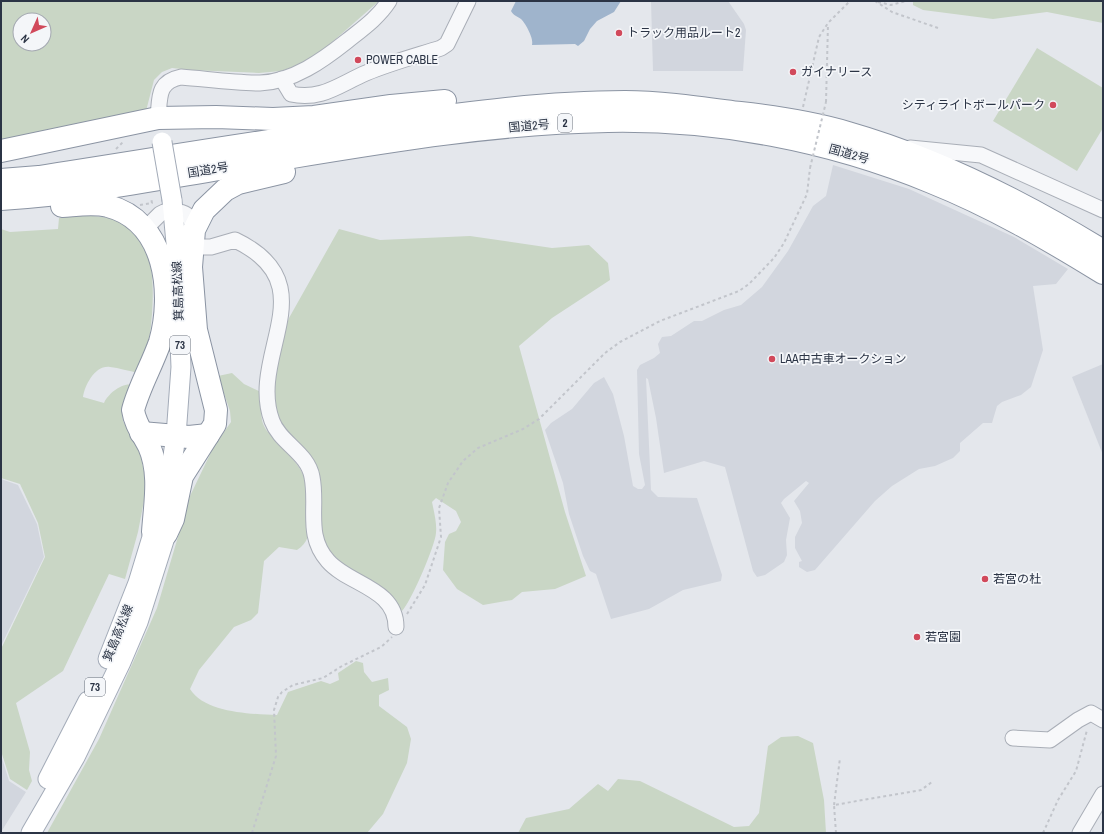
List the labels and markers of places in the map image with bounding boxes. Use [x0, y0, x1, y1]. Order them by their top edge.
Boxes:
place label: トラック用品ルート2 [627, 25, 740, 41]
marker: トラック用品ルート2 [614, 28, 624, 38]
place label: POWER CABLE [366, 52, 438, 68]
marker: POWER CABLE [353, 55, 363, 65]
place label: ガイナリース [801, 64, 872, 80]
marker: ガイナリース [788, 67, 798, 77]
place label: シティライトボールパーク [902, 97, 1045, 113]
marker: シティライトボールパーク [1048, 100, 1058, 110]
place label: LAA中古車オークション [780, 351, 907, 367]
marker: LAA中古車オークション [767, 354, 777, 364]
place label: 若宮の杜 [993, 571, 1041, 587]
marker: 若宮の杜 [980, 574, 990, 584]
place label: 若宮園 [925, 629, 961, 645]
marker: 若宮園 [912, 632, 922, 642]

